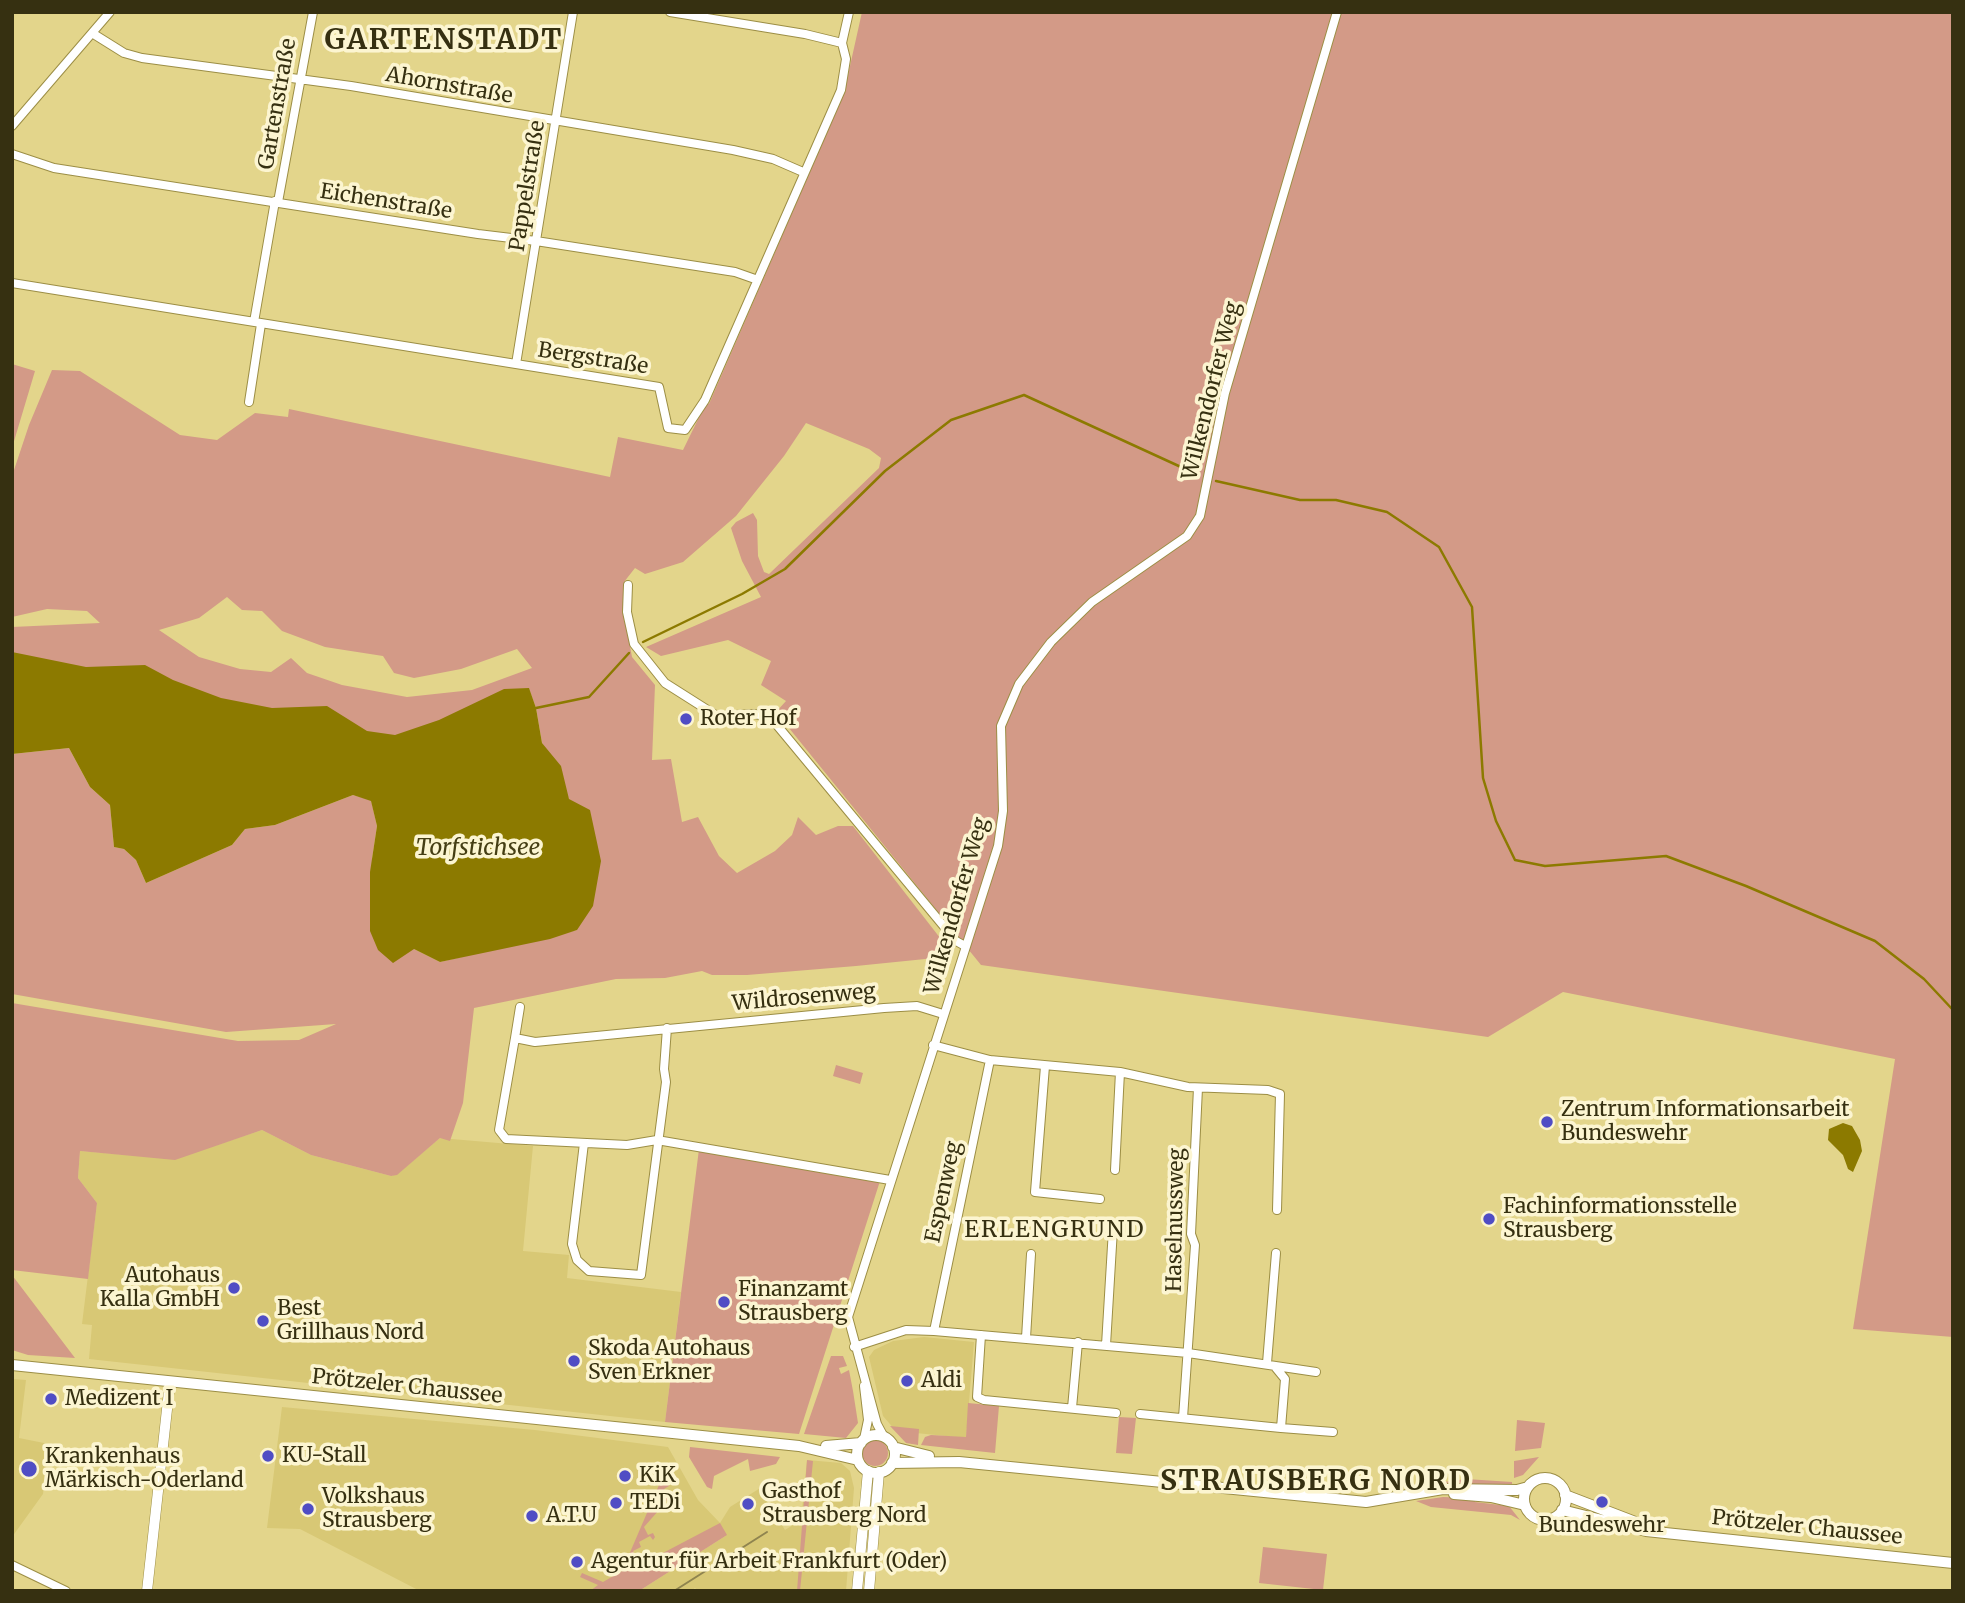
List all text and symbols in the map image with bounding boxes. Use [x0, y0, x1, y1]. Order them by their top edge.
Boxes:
district label: GARTENSTADT [326, 24, 562, 58]
street label: Gartenstraße [254, 36, 302, 172]
street label: Ahornstraße [384, 62, 514, 110]
street label: Pappelstraße [505, 119, 551, 253]
street label: Eichenstraße [318, 179, 454, 225]
street label: Wilkendorfer Weg [1178, 299, 1246, 483]
street label: Bergstraße [536, 338, 650, 380]
place label: Roter Hof [700, 706, 796, 732]
marker: Roter Hof [678, 711, 694, 727]
street label: Wilkendorfer Weg [920, 815, 994, 997]
water label: Torfstichsee [416, 834, 540, 862]
street label: Wildrosenweg [731, 979, 877, 1017]
place label: Zentrum Informationsarbeit Bundeswehr [1561, 1097, 1849, 1147]
marker: Zentrum Informationsarbeit Bundeswehr [1539, 1114, 1555, 1130]
street label: Espenweg [921, 1139, 967, 1245]
street label: Haselnussweg [1162, 1148, 1190, 1292]
place label: Fachinformationsstelle Strausberg [1503, 1194, 1737, 1244]
marker: Fachinformationsstelle Strausberg [1481, 1211, 1497, 1227]
district label: ERLENGRUND [966, 1216, 1144, 1244]
place label: Autohaus Kalla GmbH [100, 1263, 220, 1313]
place label: Finanzamt Strausberg [738, 1277, 848, 1327]
marker: Autohaus Kalla GmbH [226, 1280, 242, 1296]
marker: Finanzamt Strausberg [716, 1294, 732, 1310]
place label: Best Grillhaus Nord [277, 1296, 424, 1346]
marker: Best Grillhaus Nord [255, 1313, 271, 1329]
place label: Skoda Autohaus Sven Erkner [588, 1336, 750, 1386]
marker: Skoda Autohaus Sven Erkner [566, 1353, 582, 1369]
street label: Prötzeler Chaussee [310, 1364, 504, 1410]
place label: Aldi [921, 1368, 962, 1394]
marker: Aldi [899, 1373, 915, 1389]
place label: Medizent I [65, 1386, 173, 1412]
marker: Medizent I [43, 1391, 59, 1407]
place label: KU-Stall [282, 1443, 367, 1469]
place label: Krankenhaus Märkisch-Oderland [45, 1444, 244, 1494]
marker: KU-Stall [260, 1448, 276, 1464]
marker: Krankenhaus Märkisch-Oderland [19, 1459, 39, 1479]
place label: KiK [639, 1463, 676, 1489]
district label: STRAUSBERG NORD [1162, 1465, 1470, 1499]
marker: KiK [617, 1468, 633, 1484]
place label: Gasthof Strausberg Nord [762, 1479, 926, 1529]
place label: Volkshaus Strausberg [322, 1484, 432, 1534]
place label: TEDi [630, 1490, 681, 1516]
marker: Bundeswehr [1594, 1494, 1610, 1510]
marker: TEDi [608, 1495, 624, 1511]
marker: Gasthof Strausberg Nord [740, 1496, 756, 1512]
marker: Volkshaus Strausberg [300, 1501, 316, 1517]
place label: A.T.U [546, 1503, 597, 1529]
street label: Prötzeler Chaussee [1710, 1505, 1904, 1551]
marker: A.T.U [524, 1508, 540, 1524]
place label: Bundeswehr [1539, 1513, 1665, 1539]
place label: Agentur für Arbeit Frankfurt (Oder) [591, 1549, 947, 1575]
marker: Agentur für Arbeit Frankfurt (Oder) [569, 1554, 585, 1570]

